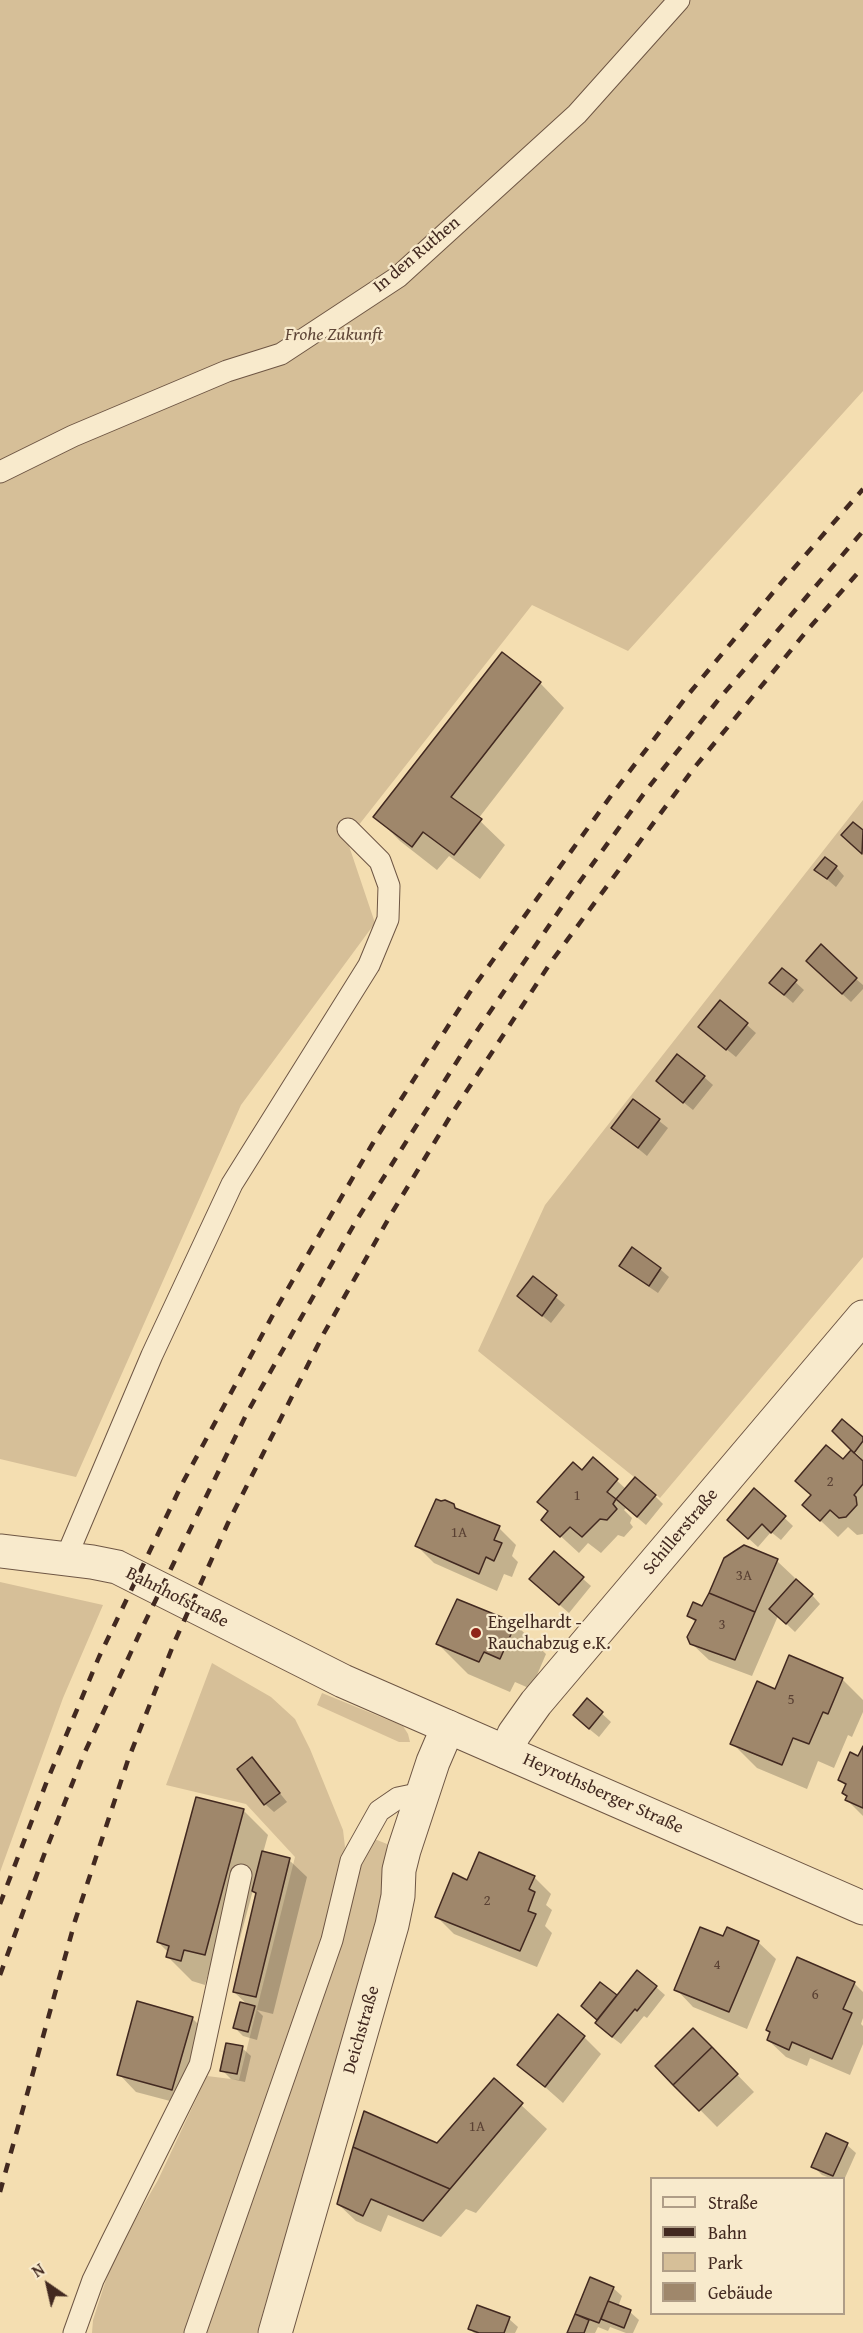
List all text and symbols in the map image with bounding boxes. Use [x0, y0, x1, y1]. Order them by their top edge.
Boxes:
street label: In den Ruthen [369, 212, 465, 298]
park label: Frohe Zukunft [285, 324, 383, 346]
house number: 2 [826, 1473, 834, 1491]
street label: Schillerstraße [639, 1485, 723, 1579]
house number: 1 [573, 1487, 581, 1505]
house number: 1A [451, 1524, 467, 1542]
street label: Bahnhofstraße [122, 1563, 232, 1633]
house number: 3A [736, 1567, 752, 1585]
place label: Engelhardt - Rauchabzug e.K. [488, 1612, 611, 1654]
house number: 3 [718, 1616, 726, 1634]
marker: Engelhardt - Rauchabzug e.K. [469, 1626, 483, 1640]
house number: 5 [787, 1691, 795, 1709]
street label: Heyrothsberger Straße [520, 1749, 686, 1839]
house number: 2 [483, 1892, 491, 1910]
house number: 4 [713, 1956, 721, 1974]
street label: Deichstraße [339, 1984, 385, 2076]
house number: 6 [811, 1986, 819, 2004]
house number: 1A [469, 2118, 485, 2136]
legend [650, 2177, 845, 2315]
text: Straße [708, 2189, 758, 2216]
text: Bahn [708, 2219, 747, 2246]
text: Park [708, 2249, 743, 2276]
north arrow [18, 2255, 78, 2315]
text: N [27, 2257, 49, 2283]
text: Gebäude [708, 2279, 773, 2306]

